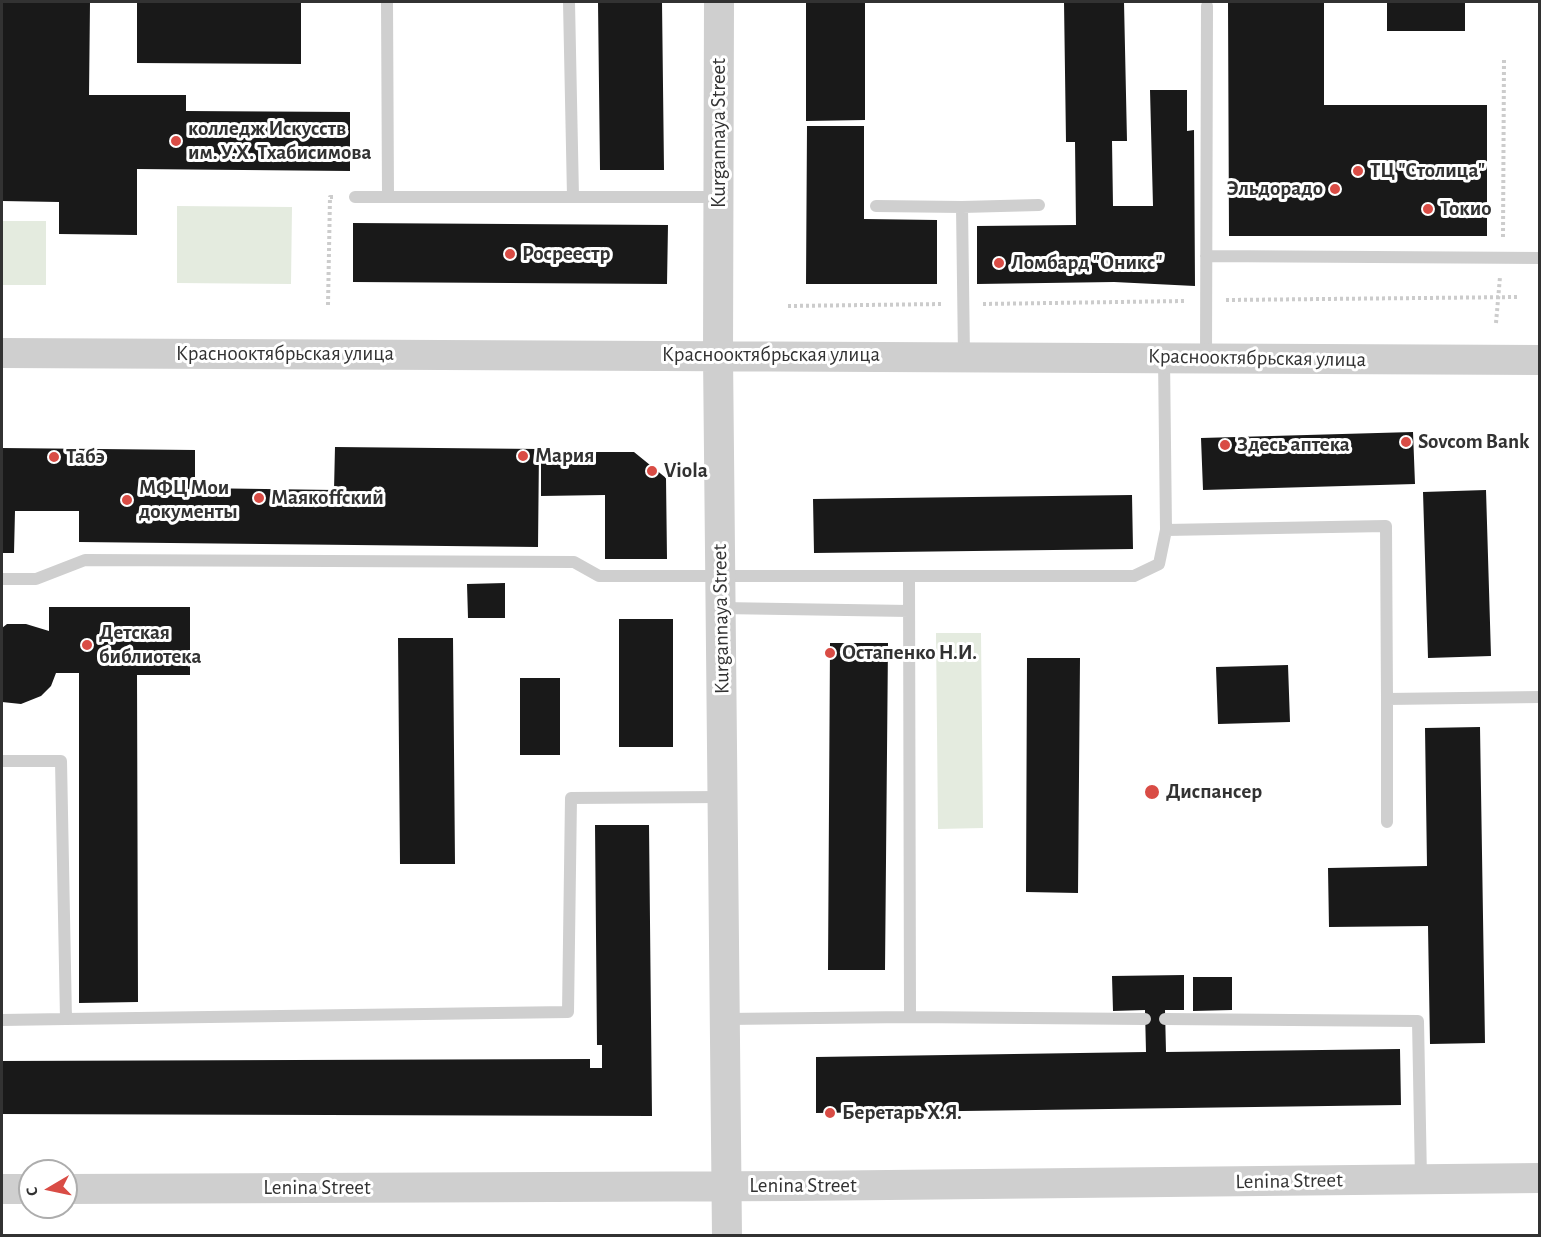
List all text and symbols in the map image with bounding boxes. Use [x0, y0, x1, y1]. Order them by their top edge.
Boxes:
street label: Kurgannaya Street [706, 58, 732, 208]
place label: колледж Искусств им. У.Х. Тхабисимова [188, 116, 371, 166]
marker: колледж Искусств им. У.Х. Тхабисимова [169, 134, 183, 148]
place label: ТЦ "Столица" [1370, 158, 1485, 184]
marker: ТЦ "Столица" [1351, 164, 1365, 178]
place label: Эльдорадо [1227, 176, 1323, 202]
marker: Эльдорадо [1328, 182, 1342, 196]
place label: Токио [1440, 196, 1492, 222]
marker: Токио [1421, 202, 1435, 216]
place label: Росреестр [522, 241, 610, 267]
marker: Росреестр [503, 247, 517, 261]
place label: Ломбард "Оникс" [1011, 250, 1163, 276]
marker: Ломбард "Оникс" [992, 256, 1006, 270]
street label: Краснооктябрьская улица [176, 341, 394, 367]
street label: Краснооктябрьская улица [662, 342, 880, 368]
street label: Краснооктябрьская улица [1148, 343, 1366, 373]
place label: Sovcom Bank [1418, 429, 1529, 455]
place label: Здесь аптека [1237, 432, 1350, 458]
marker: Sovcom Bank [1399, 435, 1413, 449]
marker: Здесь аптека [1218, 438, 1232, 452]
place label: Мария [535, 443, 594, 469]
place label: Табэ [66, 444, 105, 470]
marker: Мария [516, 449, 530, 463]
marker: Табэ [47, 450, 61, 464]
place label: Viola [664, 458, 708, 484]
marker: Viola [645, 464, 659, 478]
place label: МФЦ Мои документы [139, 475, 238, 525]
place label: Маякоffский [271, 485, 384, 511]
marker: Маякоffский [252, 491, 266, 505]
marker: МФЦ Мои документы [120, 493, 134, 507]
street label: Kurgannaya Street [707, 544, 735, 694]
place label: Детская библиотека [99, 620, 201, 670]
marker: Детская библиотека [80, 638, 94, 652]
place label: Остапенко Н.И. [842, 640, 977, 666]
marker: Остапенко Н.И. [823, 646, 837, 660]
place label: Диспансер [1166, 779, 1262, 805]
marker: Диспансер [1143, 783, 1161, 801]
place label: Беретарь Х.Я. [842, 1100, 962, 1126]
marker: Беретарь Х.Я. [823, 1106, 837, 1120]
north arrow [18, 1159, 78, 1219]
street label: Lenina Street [1235, 1167, 1343, 1195]
street label: Lenina Street [749, 1173, 857, 1199]
street label: Lenina Street [263, 1175, 371, 1201]
text: С [24, 1186, 41, 1197]

